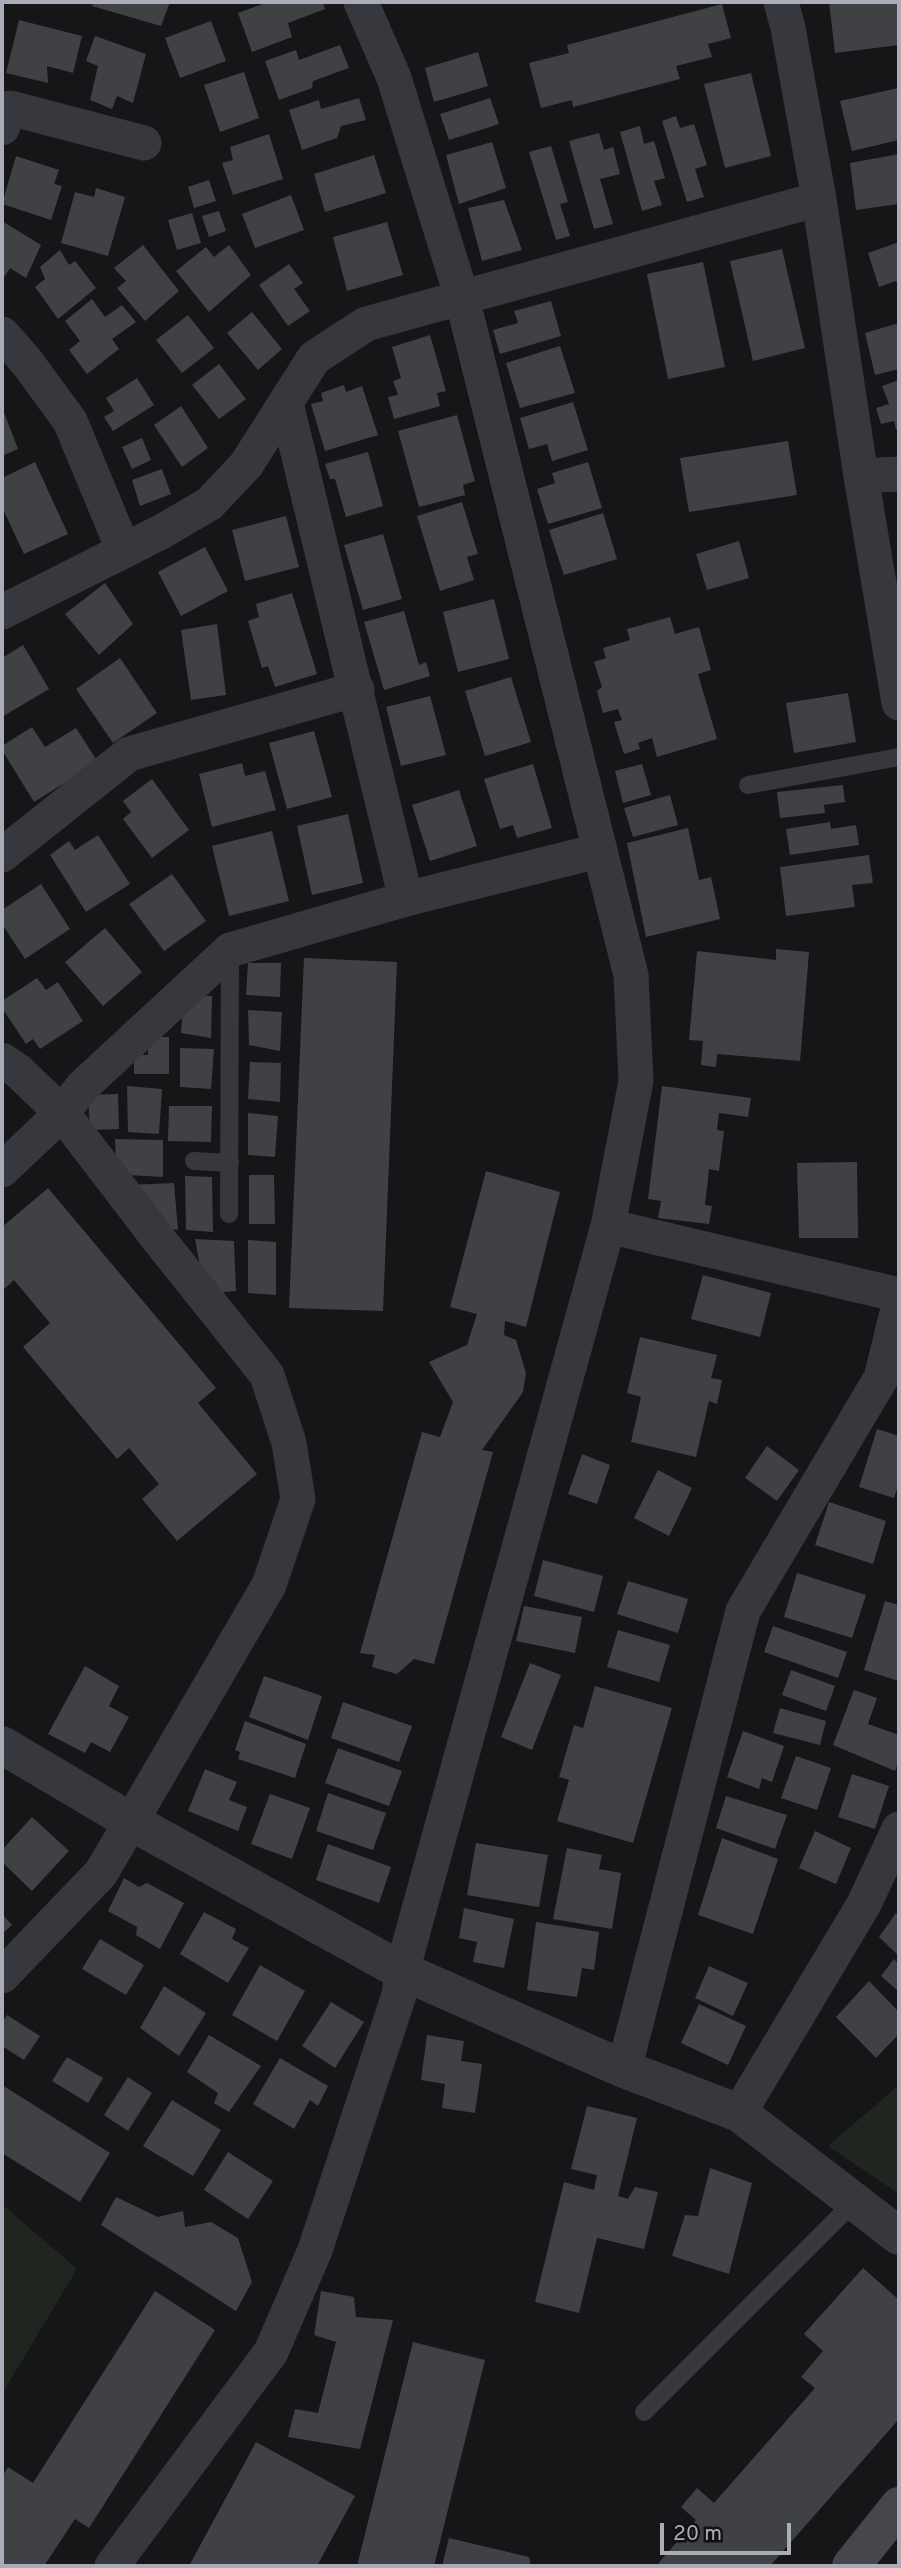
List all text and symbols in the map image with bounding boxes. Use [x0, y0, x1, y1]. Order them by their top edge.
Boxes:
scale bar [663, 2508, 794, 2552]
text: 20 m [673, 2521, 722, 2548]

